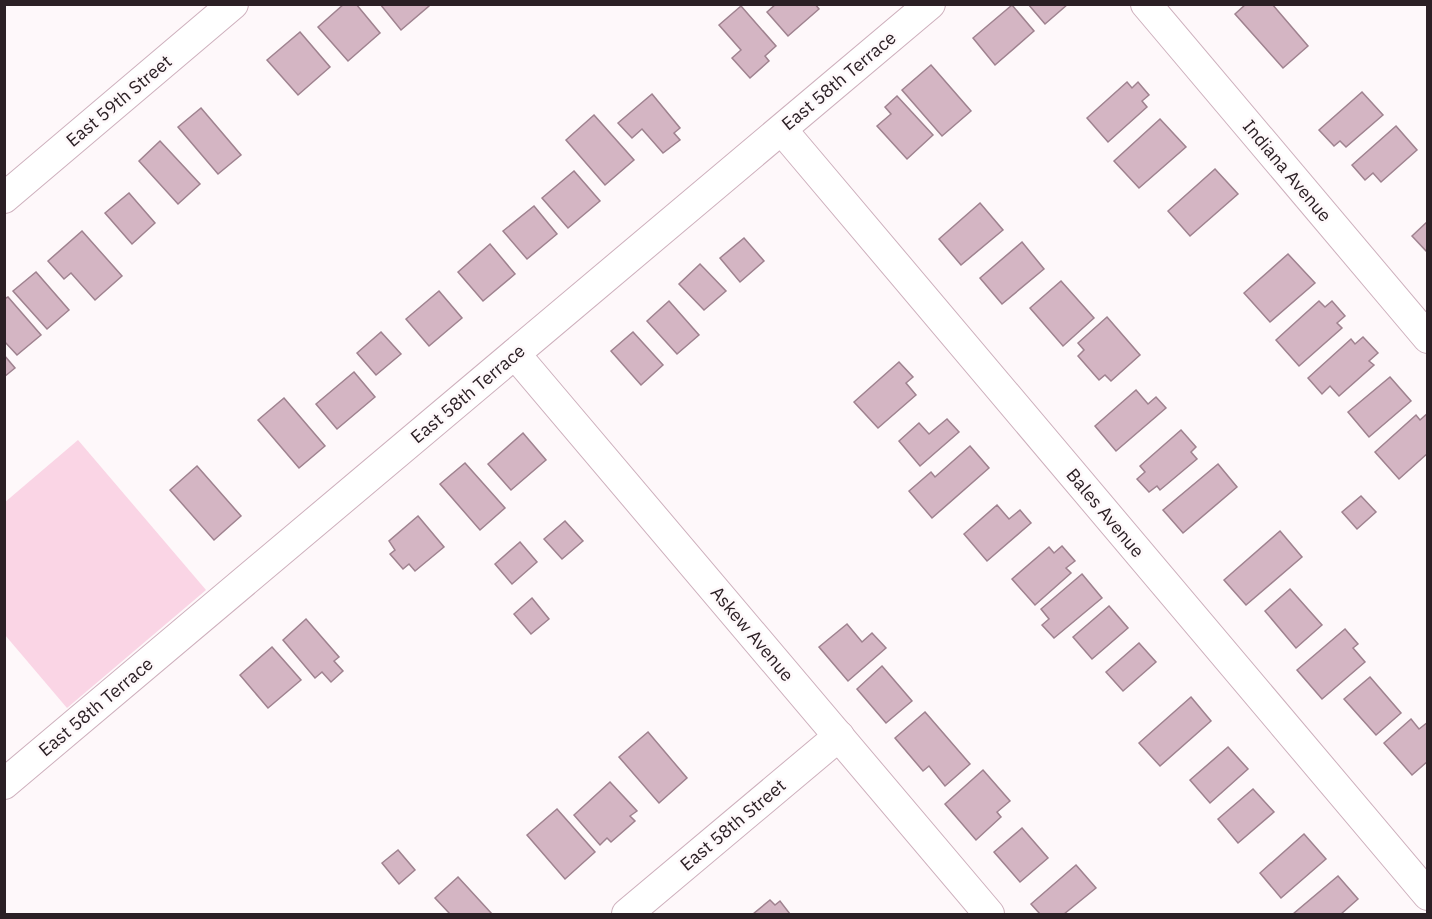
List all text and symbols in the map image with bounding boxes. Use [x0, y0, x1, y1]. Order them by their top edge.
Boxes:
street label: East 58th Terrace [777, 26, 901, 135]
street label: East 59th Street [61, 50, 176, 152]
street label: Indiana Avenue [1238, 115, 1337, 226]
street label: East 58th Terrace [406, 339, 530, 448]
street label: Bales Avenue [1061, 463, 1149, 562]
street label: Askew Avenue [706, 581, 799, 686]
street label: East 58th Terrace [34, 652, 158, 761]
street label: East 58th Street [675, 774, 790, 876]

